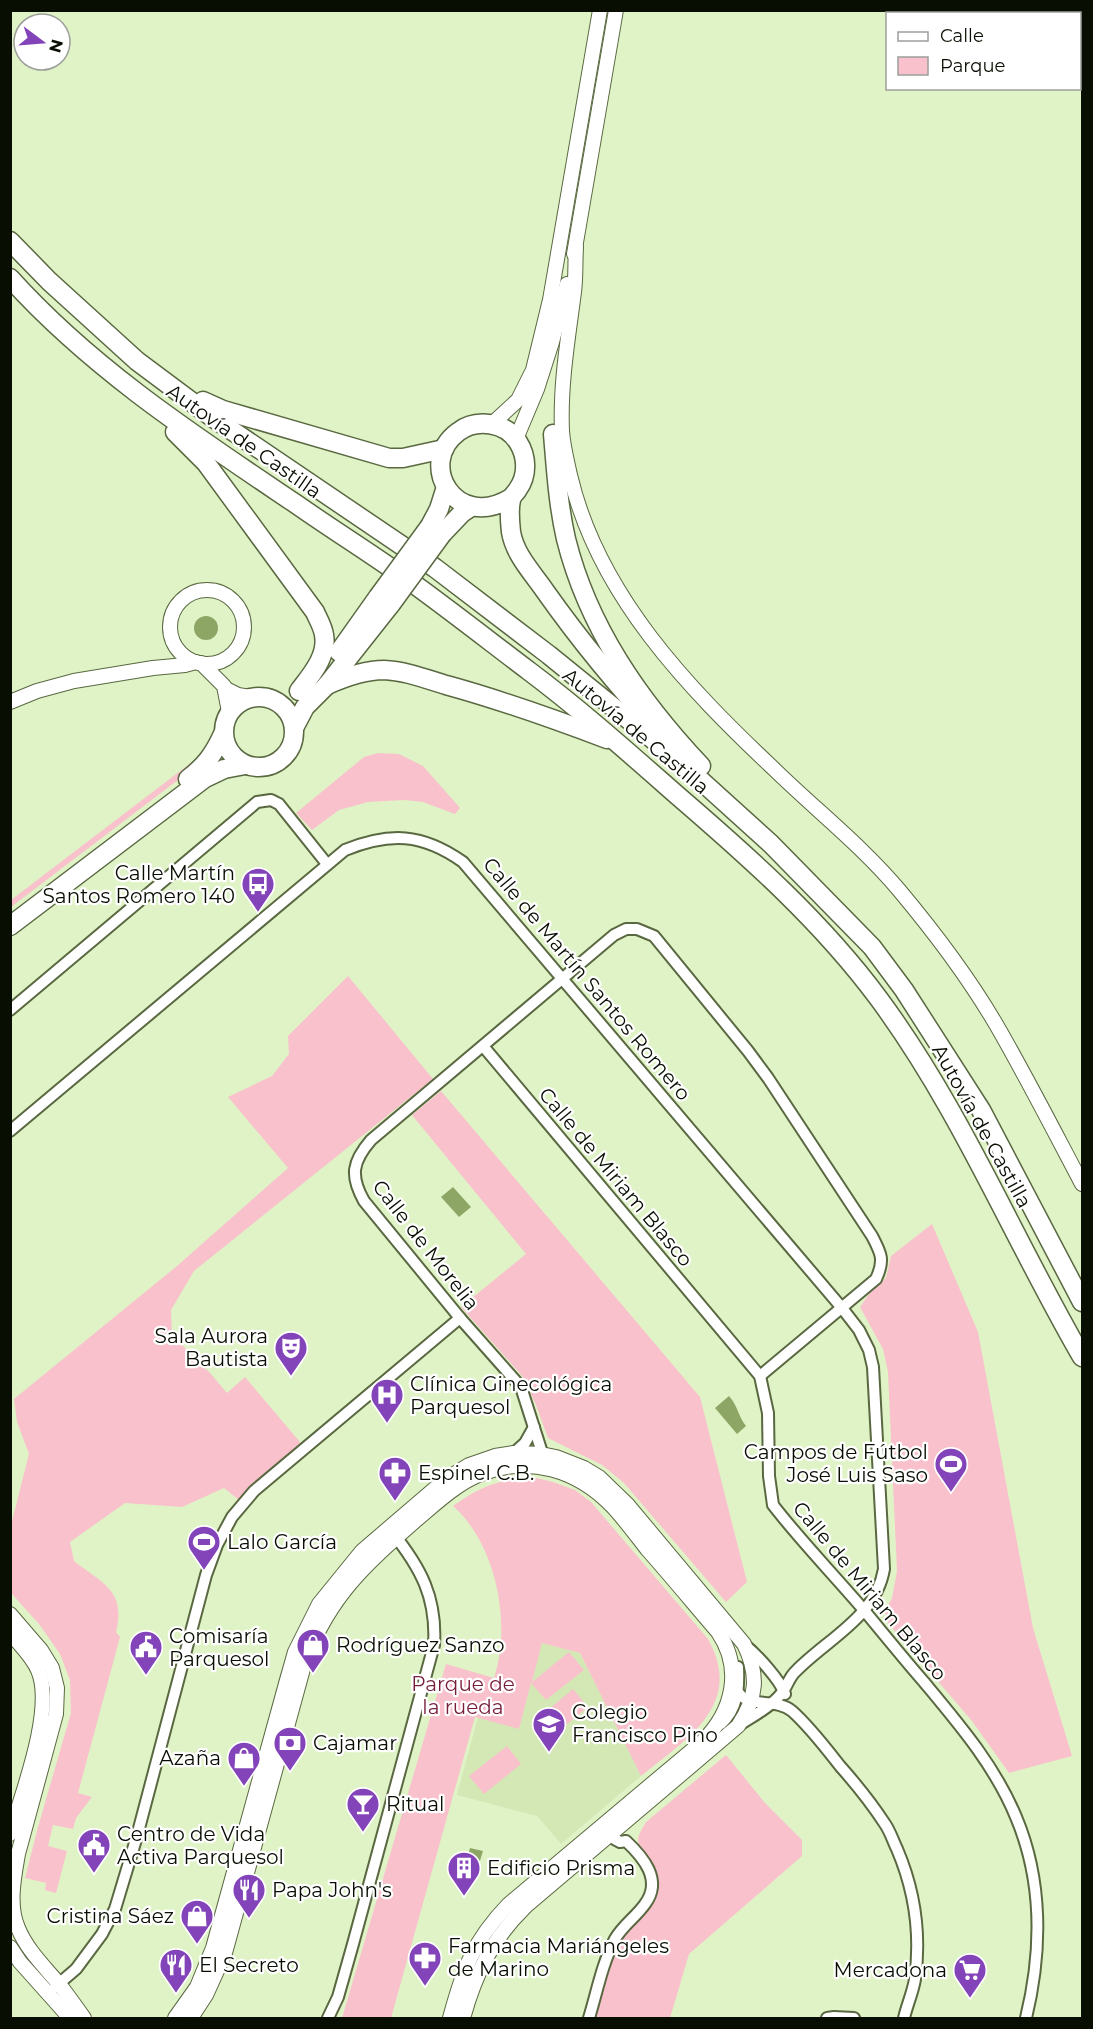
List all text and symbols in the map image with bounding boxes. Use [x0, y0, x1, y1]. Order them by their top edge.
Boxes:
north arrow [12, 12, 72, 72]
legend [886, 12, 1081, 90]
text: Calle [940, 25, 984, 47]
text: N [45, 37, 67, 55]
text: Parque [940, 55, 1006, 77]
street label: Autovía de Castilla [162, 379, 326, 503]
street label: Autovía de Castilla [558, 663, 714, 799]
street label: Calle de Martín Santos Romero [478, 853, 696, 1105]
place label: Calle Martín Santos Romero 140 [43, 861, 235, 908]
bus stop icon: Calle Martín Santos Romero 140 [240, 866, 276, 913]
street label: Autovía de Castilla [927, 1040, 1037, 1212]
street label: Calle de Miriam Blasco [534, 1083, 698, 1271]
street label: Calle de Morelia [368, 1175, 484, 1315]
place label: Sala Aurora Bautista [155, 1324, 268, 1371]
theatre icon: Sala Aurora Bautista [273, 1330, 309, 1377]
place label: Clínica Ginecológica Parquesol [410, 1372, 612, 1419]
hospital icon: Clínica Ginecológica Parquesol [369, 1377, 405, 1424]
place label: Campos de Fútbol José Luis Saso [744, 1440, 928, 1487]
sports icon: Campos de Fútbol José Luis Saso [933, 1446, 969, 1493]
pharmacy icon: Espinel C.B. [377, 1455, 413, 1502]
place label: Espinel C.B. [418, 1461, 534, 1485]
street label: Calle de Miriam Blasco [788, 1497, 952, 1685]
sports icon: Lalo García [186, 1524, 222, 1571]
place label: Lalo García [227, 1530, 337, 1554]
place label: Comisaría Parquesol [169, 1624, 269, 1671]
shop icon: Rodríguez Sanzo [295, 1627, 331, 1674]
public building icon: Comisaría Parquesol [128, 1629, 164, 1676]
place label: Rodríguez Sanzo [336, 1633, 505, 1657]
park label: Parque de la rueda [411, 1672, 515, 1719]
place label: Colegio Francisco Pino [572, 1700, 718, 1747]
school or university icon: Colegio Francisco Pino [531, 1706, 567, 1753]
bank icon: Cajamar [272, 1725, 308, 1772]
place label: Cajamar [313, 1731, 397, 1755]
shop icon: Azaña [226, 1740, 262, 1787]
place label: Azaña [159, 1746, 221, 1770]
bar icon: Ritual [345, 1786, 381, 1833]
place label: Ritual [386, 1792, 444, 1816]
place label: Centro de Vida Activa Parquesol [117, 1822, 284, 1869]
public building icon: Centro de Vida Activa Parquesol [76, 1827, 112, 1874]
building icon: Edificio Prisma [446, 1850, 482, 1897]
place label: Edificio Prisma [487, 1856, 635, 1880]
restaurant icon: Papa John's [231, 1872, 267, 1919]
place label: Papa John's [272, 1878, 392, 1902]
shop icon: Cristina Sáez [179, 1898, 215, 1945]
place label: Cristina Sáez [46, 1904, 174, 1928]
place label: Farmacia Mariángeles de Marino [448, 1934, 669, 1981]
pharmacy icon: Farmacia Mariángeles de Marino [407, 1940, 443, 1987]
restaurant icon: El Secreto [158, 1947, 194, 1994]
supermarket icon: Mercadona [952, 1952, 988, 1999]
place label: El Secreto [199, 1953, 299, 1977]
place label: Mercadona [834, 1958, 947, 1982]

